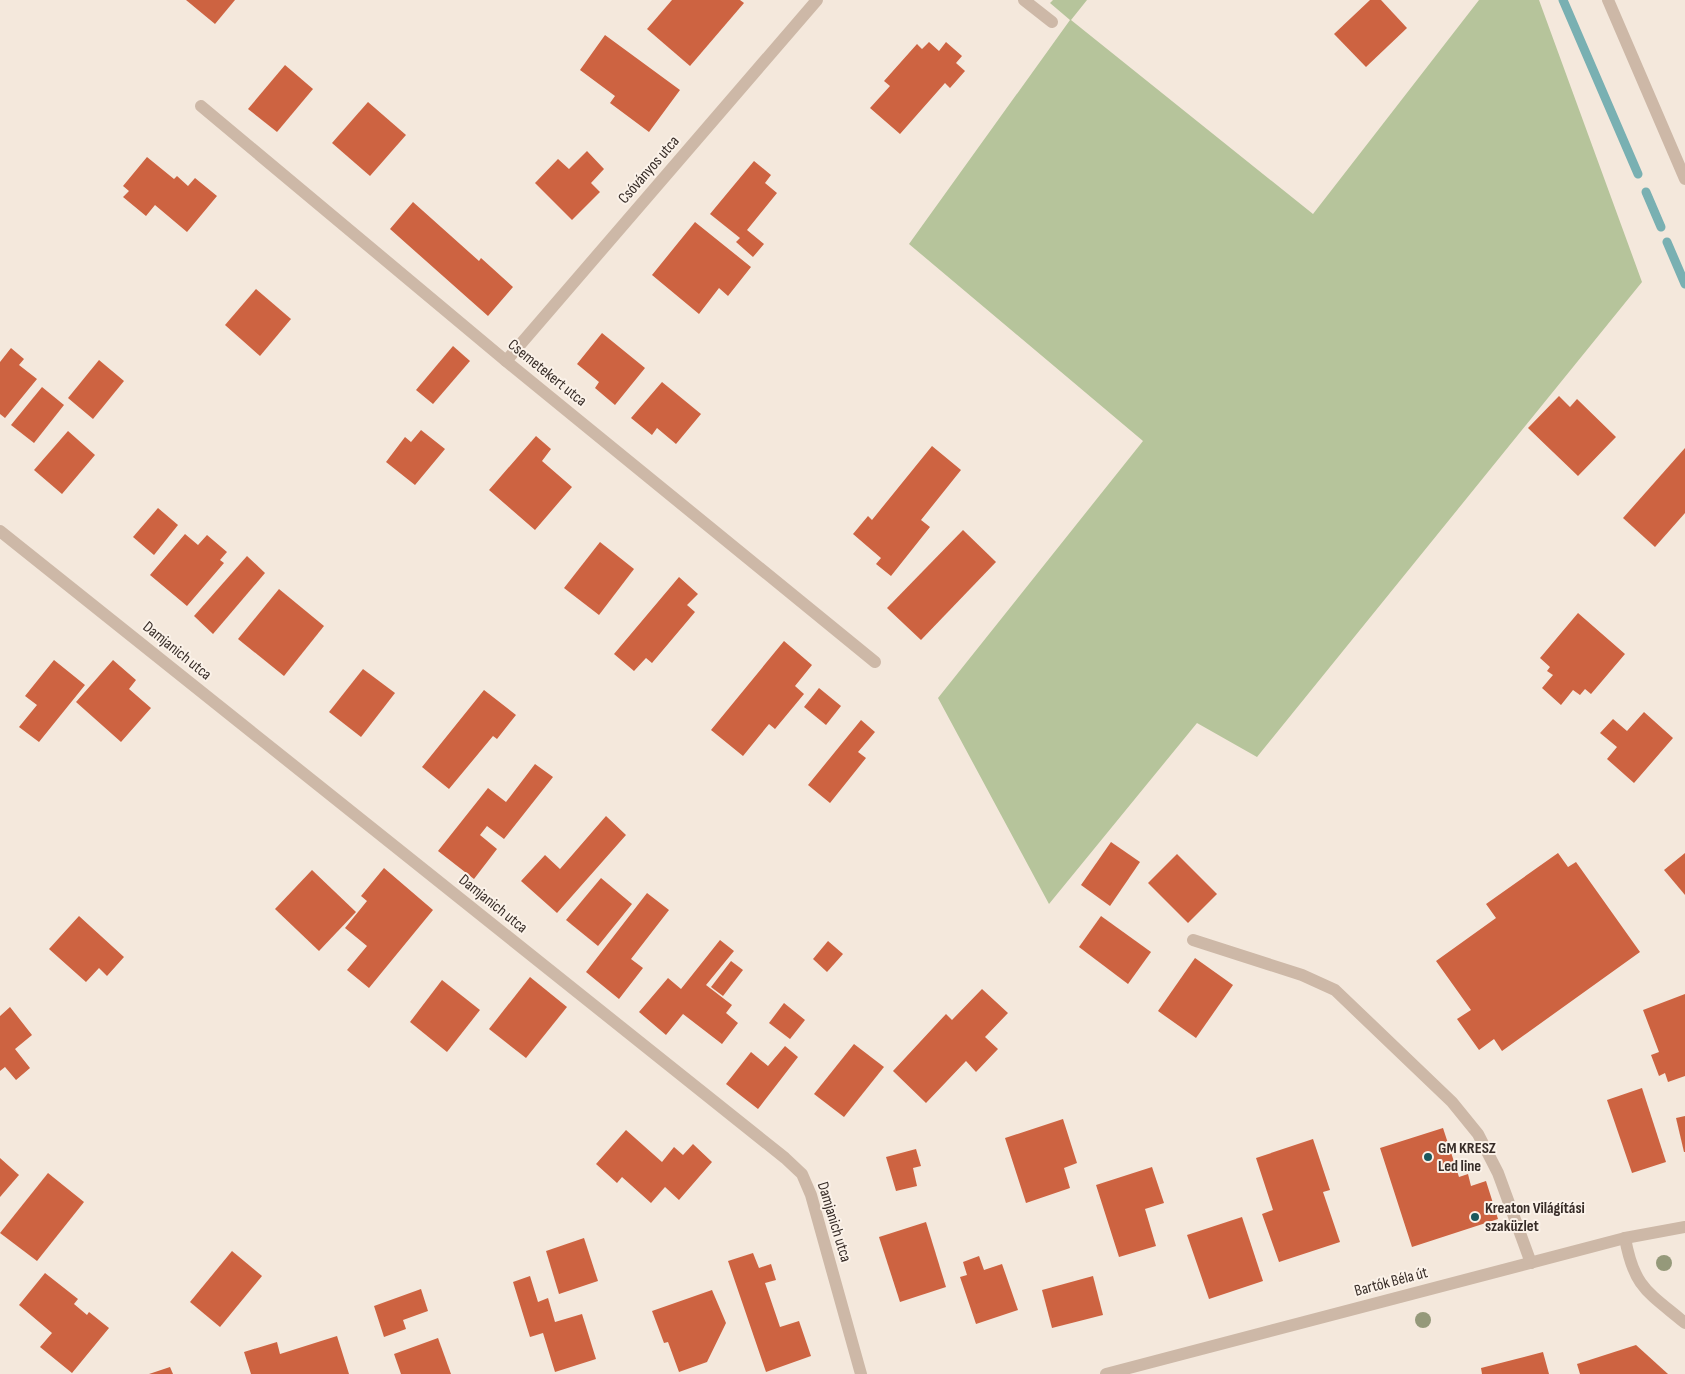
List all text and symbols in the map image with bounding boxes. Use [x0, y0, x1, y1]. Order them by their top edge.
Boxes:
street label: Csóványos utca [614, 132, 684, 208]
street label: Csemetekert utca [504, 335, 590, 411]
street label: Damjanich utca [139, 618, 215, 684]
street label: Damjanich utca [455, 871, 531, 937]
place label: GM KRESZ Led line [1438, 1139, 1496, 1176]
marker: GM KRESZ Led line [1422, 1151, 1434, 1163]
street label: Damjanich utca [813, 1180, 855, 1264]
place label: Kreaton Világítási szaküzlet [1485, 1199, 1585, 1236]
marker: Kreaton Világítási szaküzlet [1469, 1211, 1481, 1223]
street label: Bartók Béla út [1352, 1263, 1430, 1301]

